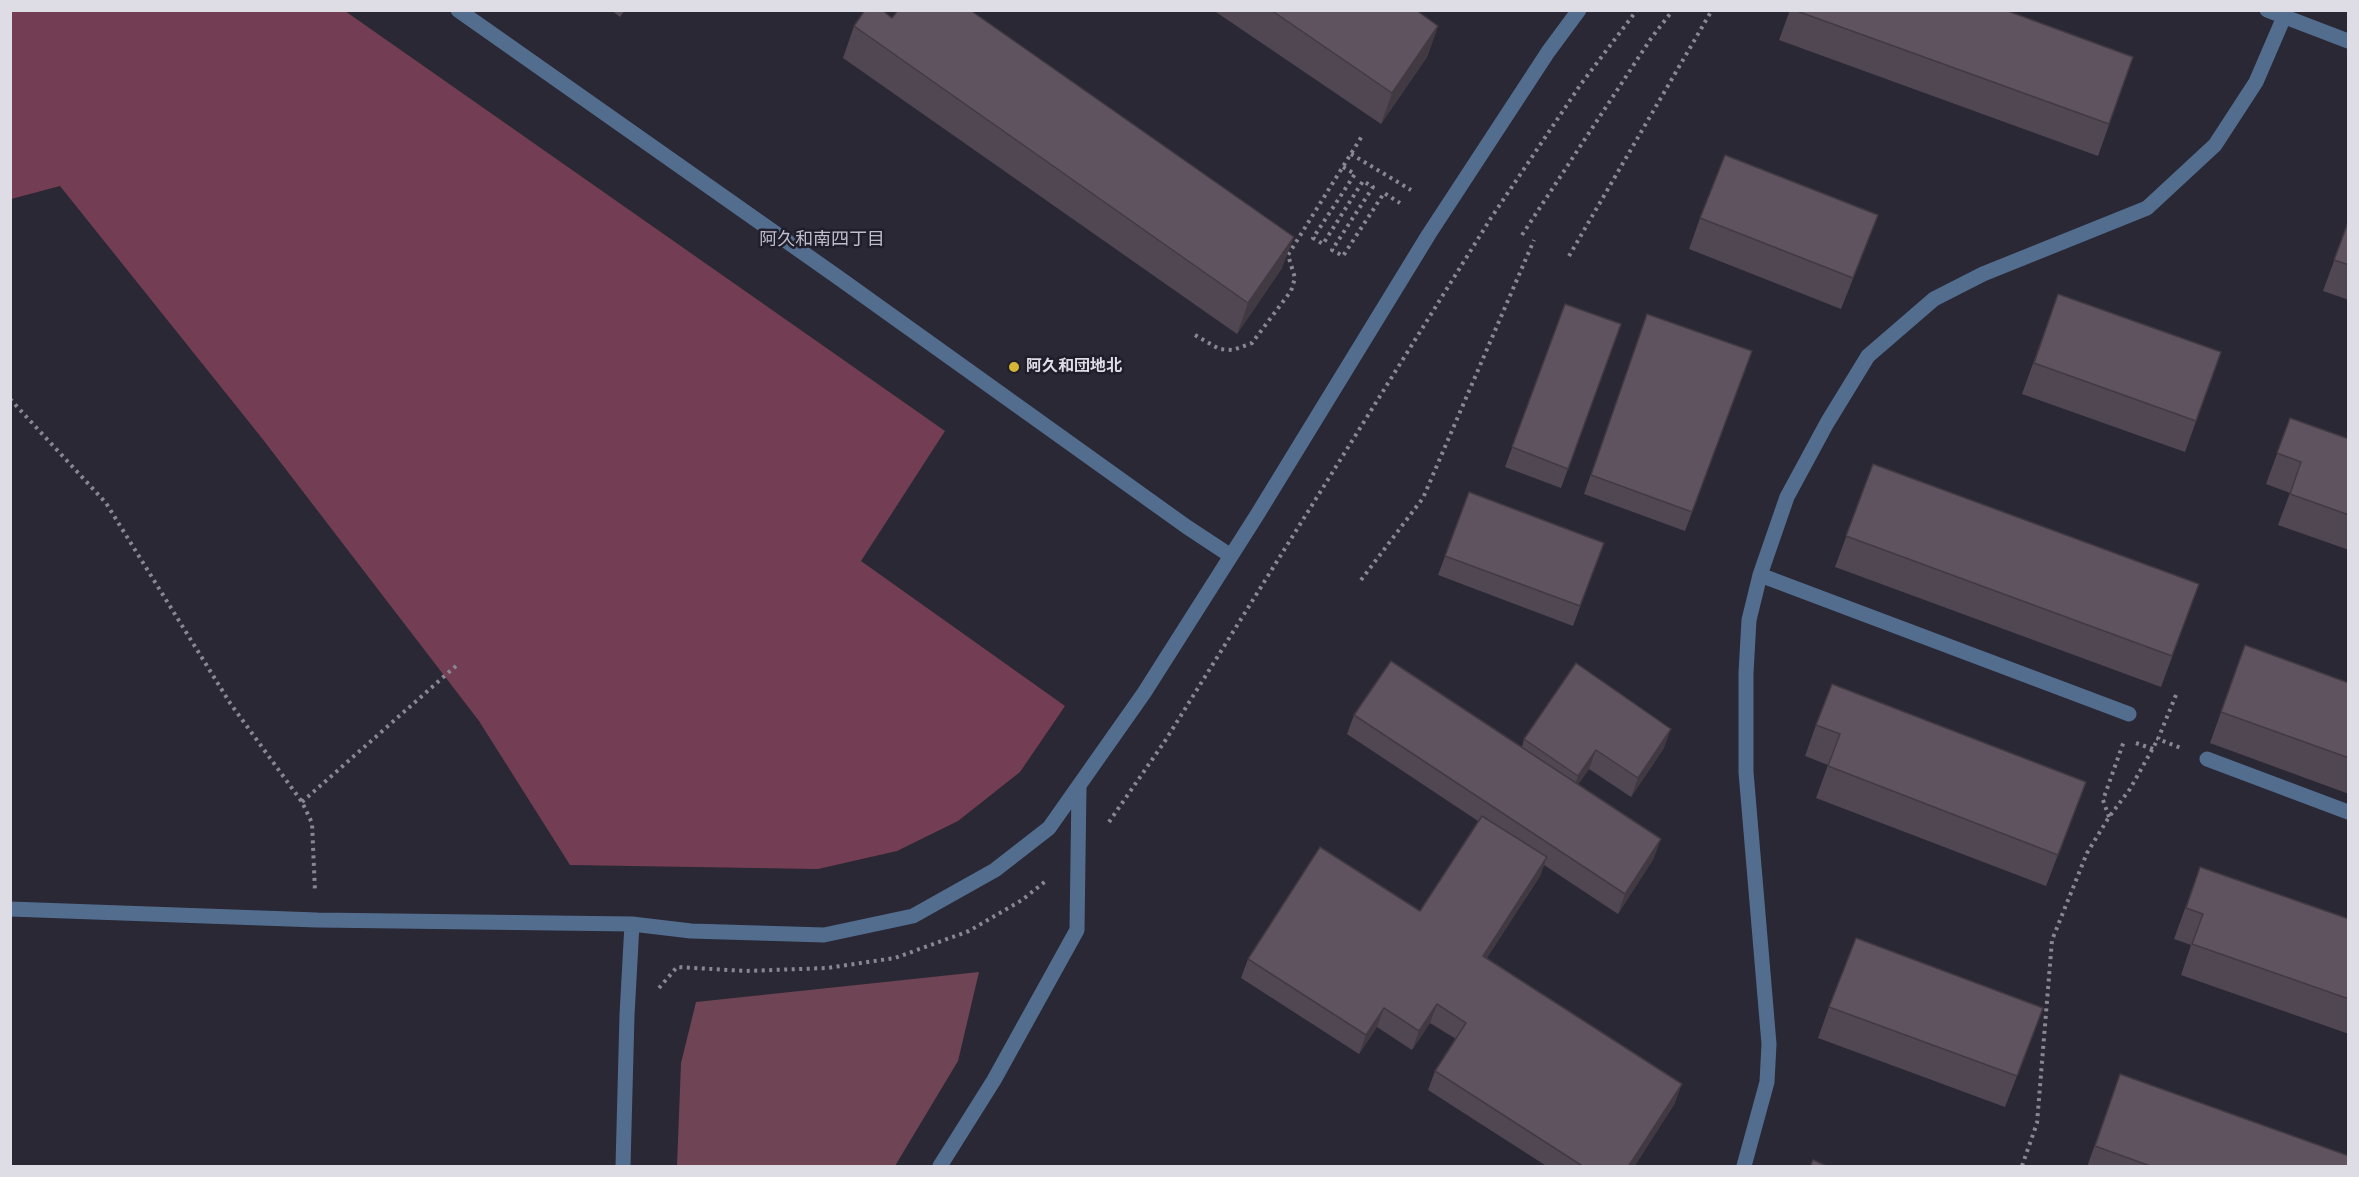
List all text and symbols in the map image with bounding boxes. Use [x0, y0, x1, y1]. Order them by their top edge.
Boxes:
district label: 阿久和南四丁目 [759, 229, 885, 251]
place label: 阿久和団地北 [1026, 357, 1122, 377]
marker: 阿久和団地北 [1007, 360, 1021, 374]

